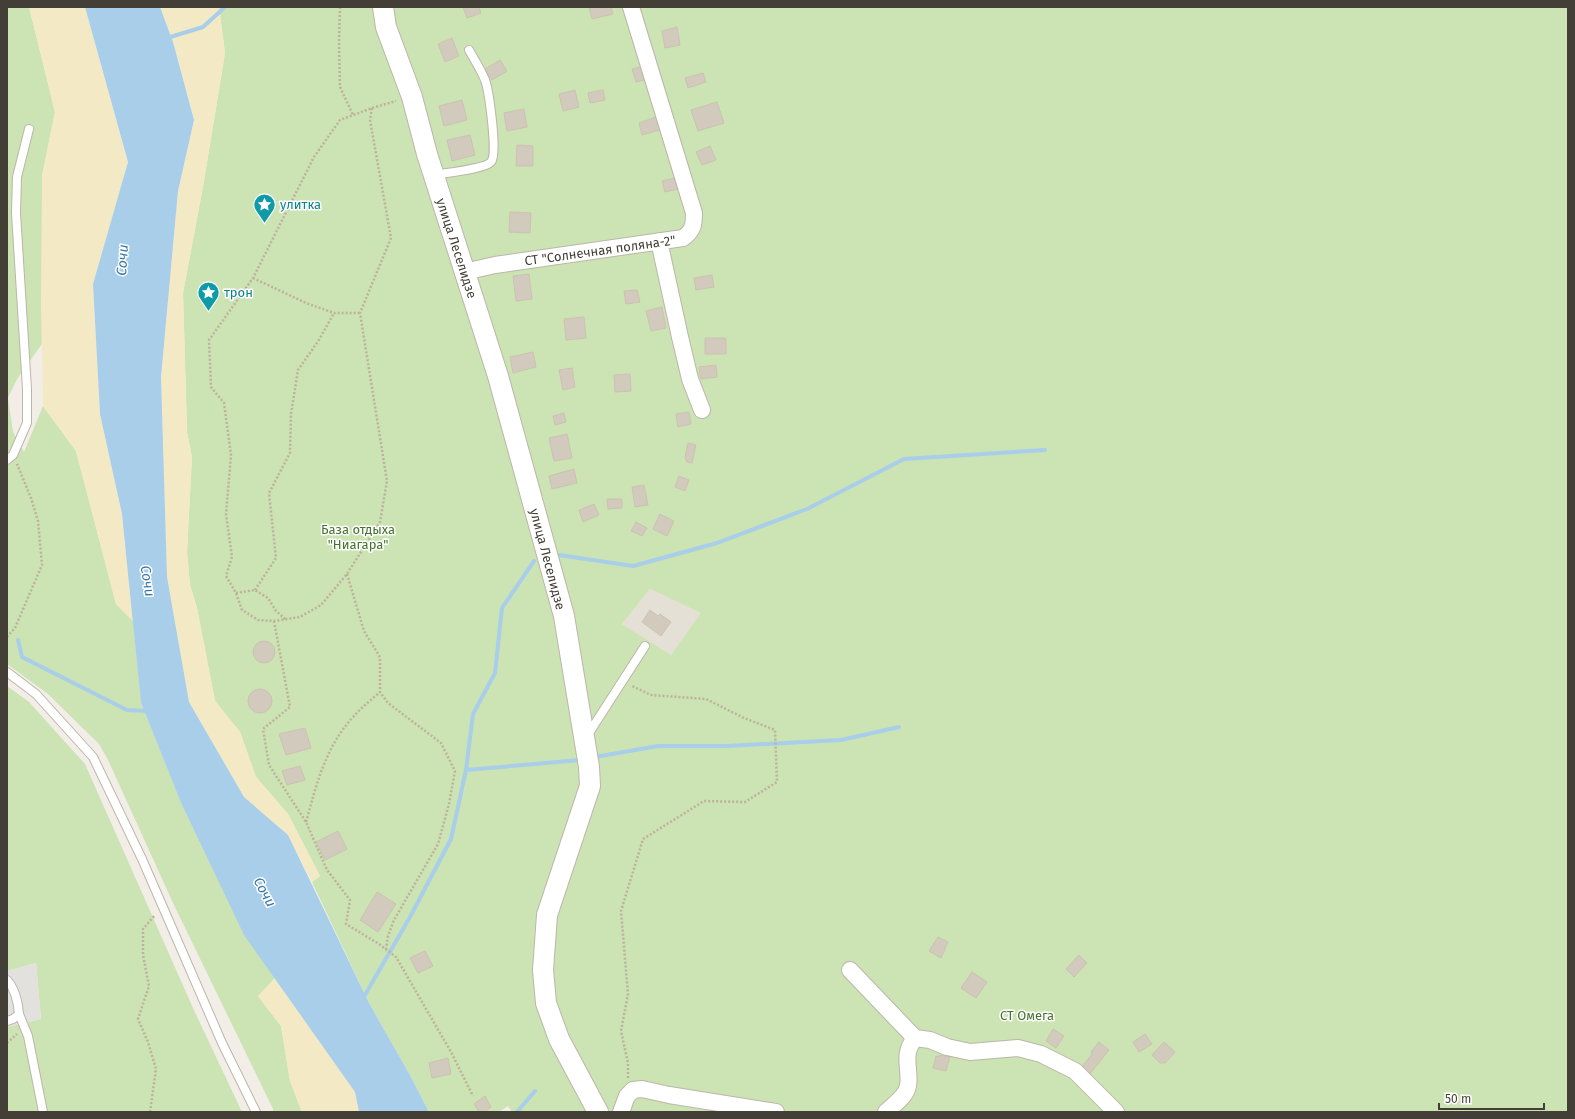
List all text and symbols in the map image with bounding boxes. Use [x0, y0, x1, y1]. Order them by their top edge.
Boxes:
place icon: улитка [251, 191, 277, 224]
street label: улица Леселидзе [433, 196, 480, 300]
place label: улитка [280, 197, 321, 212]
street label: СТ "Солнечная поляна-2" [524, 232, 677, 269]
water label: Сочи [113, 244, 132, 276]
place icon: трон [195, 279, 221, 312]
place label: трон [224, 285, 253, 300]
street label: улица Леселидзе [527, 507, 568, 611]
park label: База отдыха "Ниагара" [321, 522, 395, 552]
water label: Сочи [137, 564, 158, 598]
water label: Сочи [250, 874, 279, 910]
park label: СТ Омега [1000, 1008, 1054, 1023]
scale bar [1439, 1085, 1544, 1111]
text: 50 m [1445, 1092, 1471, 1106]

